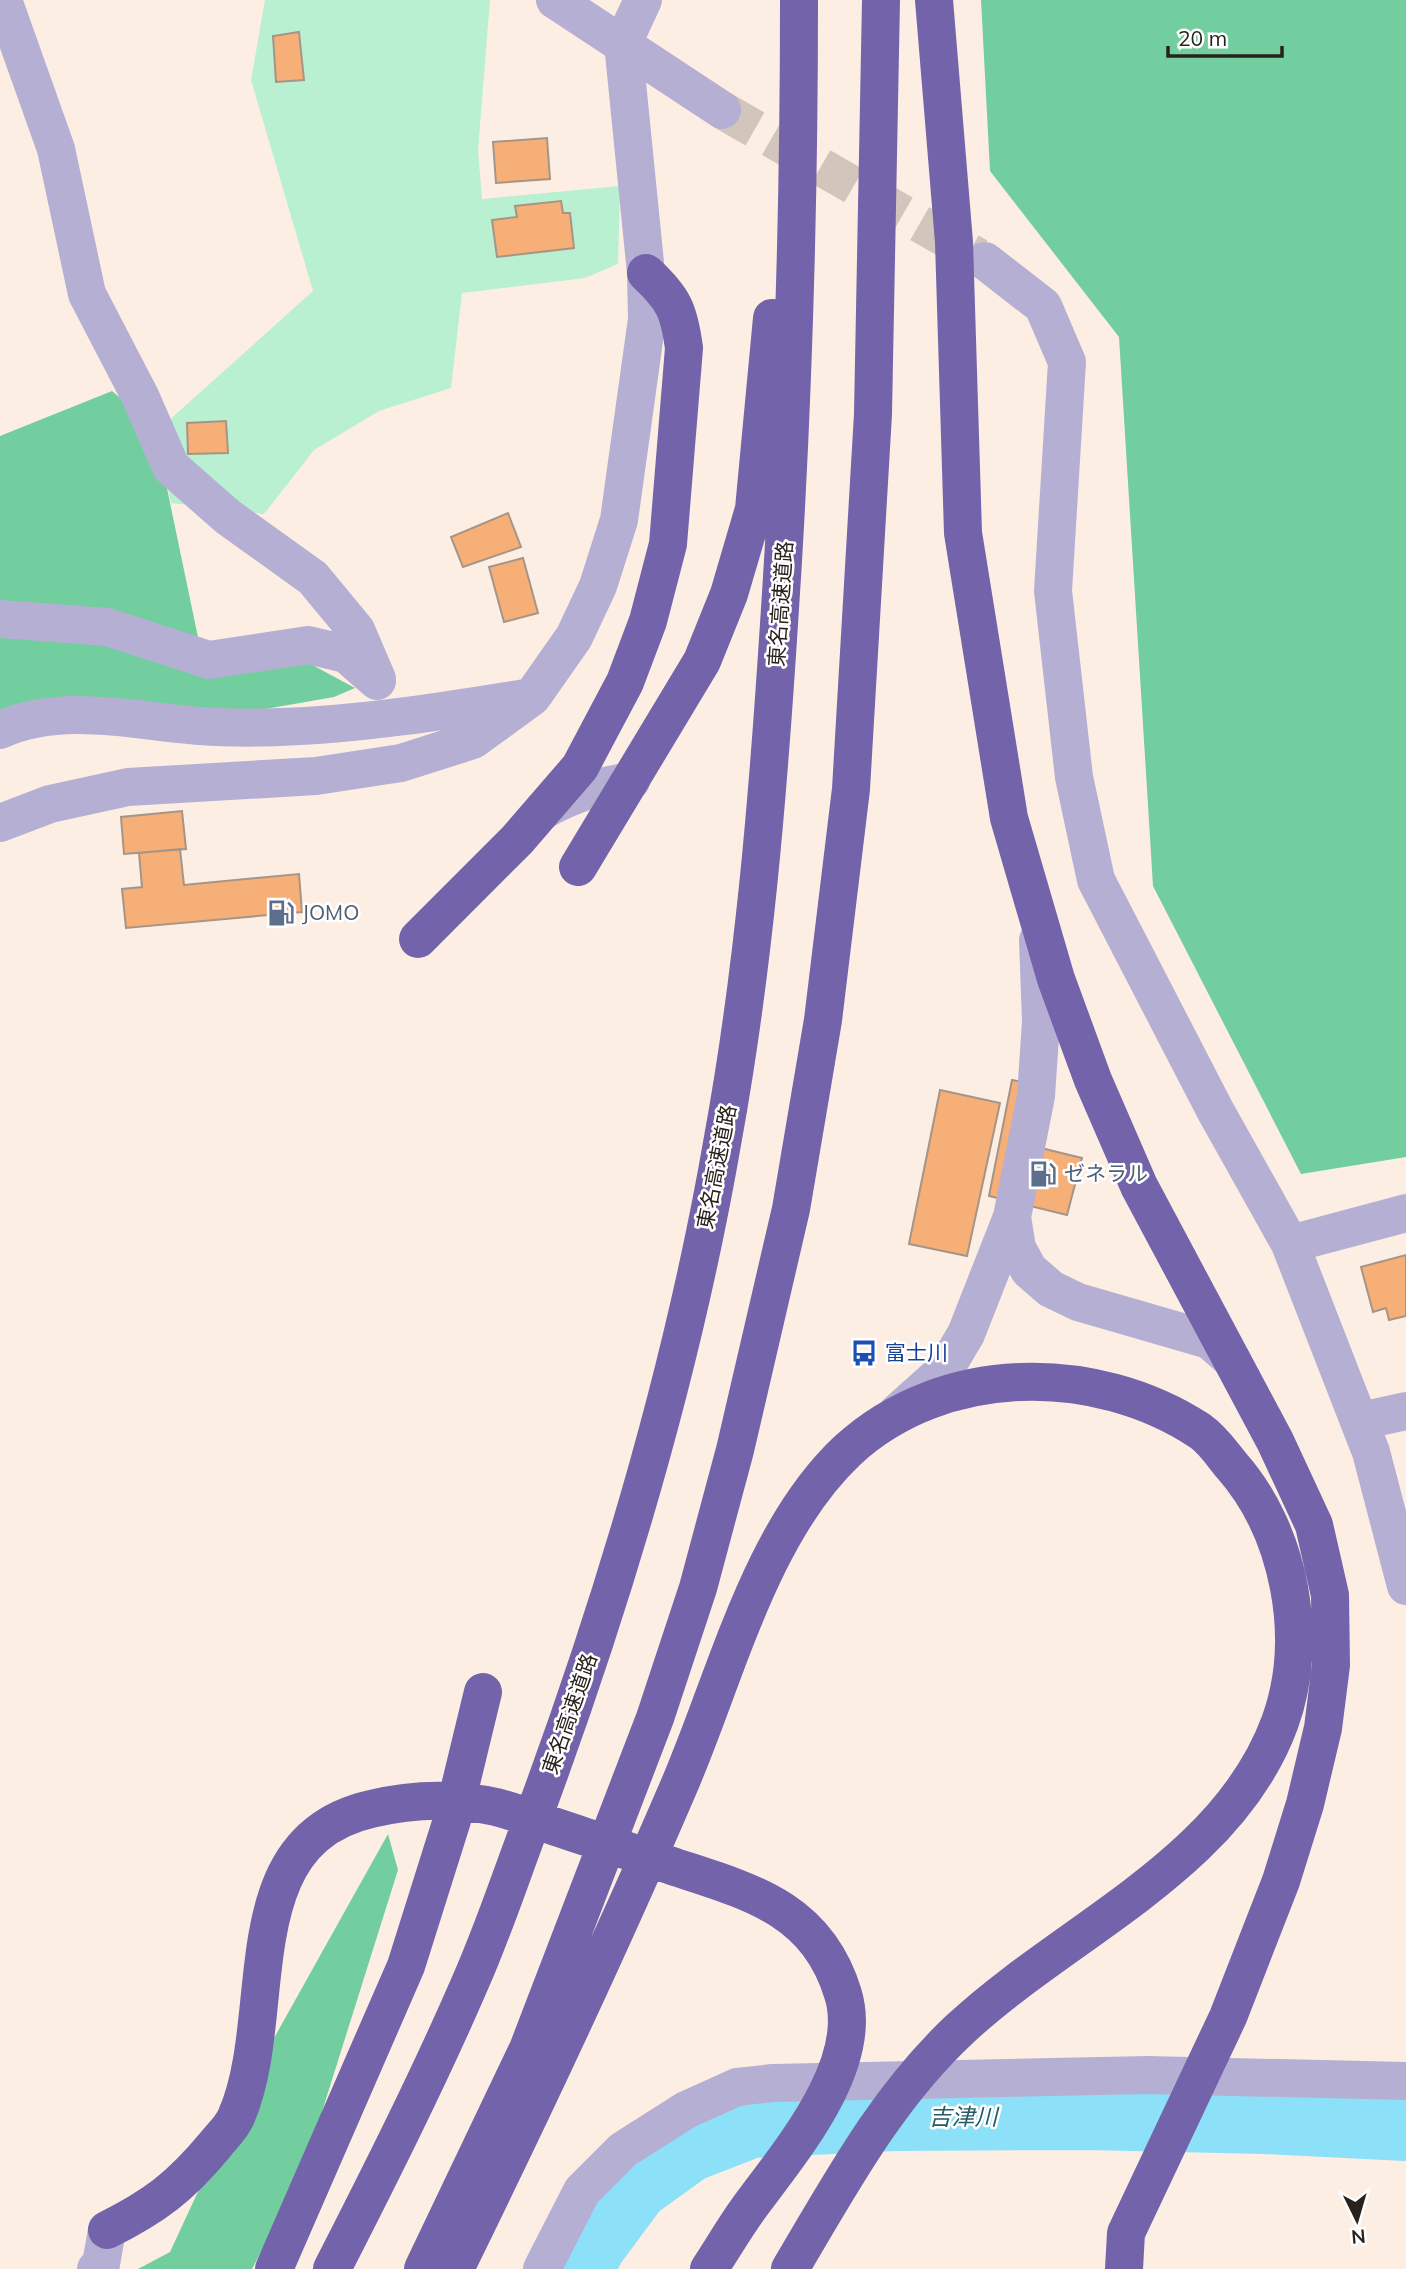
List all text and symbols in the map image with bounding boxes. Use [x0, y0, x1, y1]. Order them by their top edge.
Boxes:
scale bar [1168, 14, 1282, 58]
text: 20 m [1178, 25, 1227, 51]
street label: 東名高速道路 [763, 540, 797, 668]
fuel station icon: JOMO [266, 898, 296, 928]
place label: JOMO [302, 899, 359, 925]
street label: 東名高速道路 [691, 1102, 741, 1231]
fuel station icon: ゼネラル [1028, 1159, 1058, 1189]
place label: ゼネラル [1064, 1160, 1148, 1186]
bus stop icon: 富士川 [849, 1338, 879, 1368]
place label: 富士川 [885, 1339, 948, 1365]
street label: 東名高速道路 [536, 1650, 602, 1777]
water label: 吉津川 [929, 2102, 1001, 2131]
north arrow [1322, 2185, 1392, 2255]
text: N [1350, 2224, 1367, 2250]

